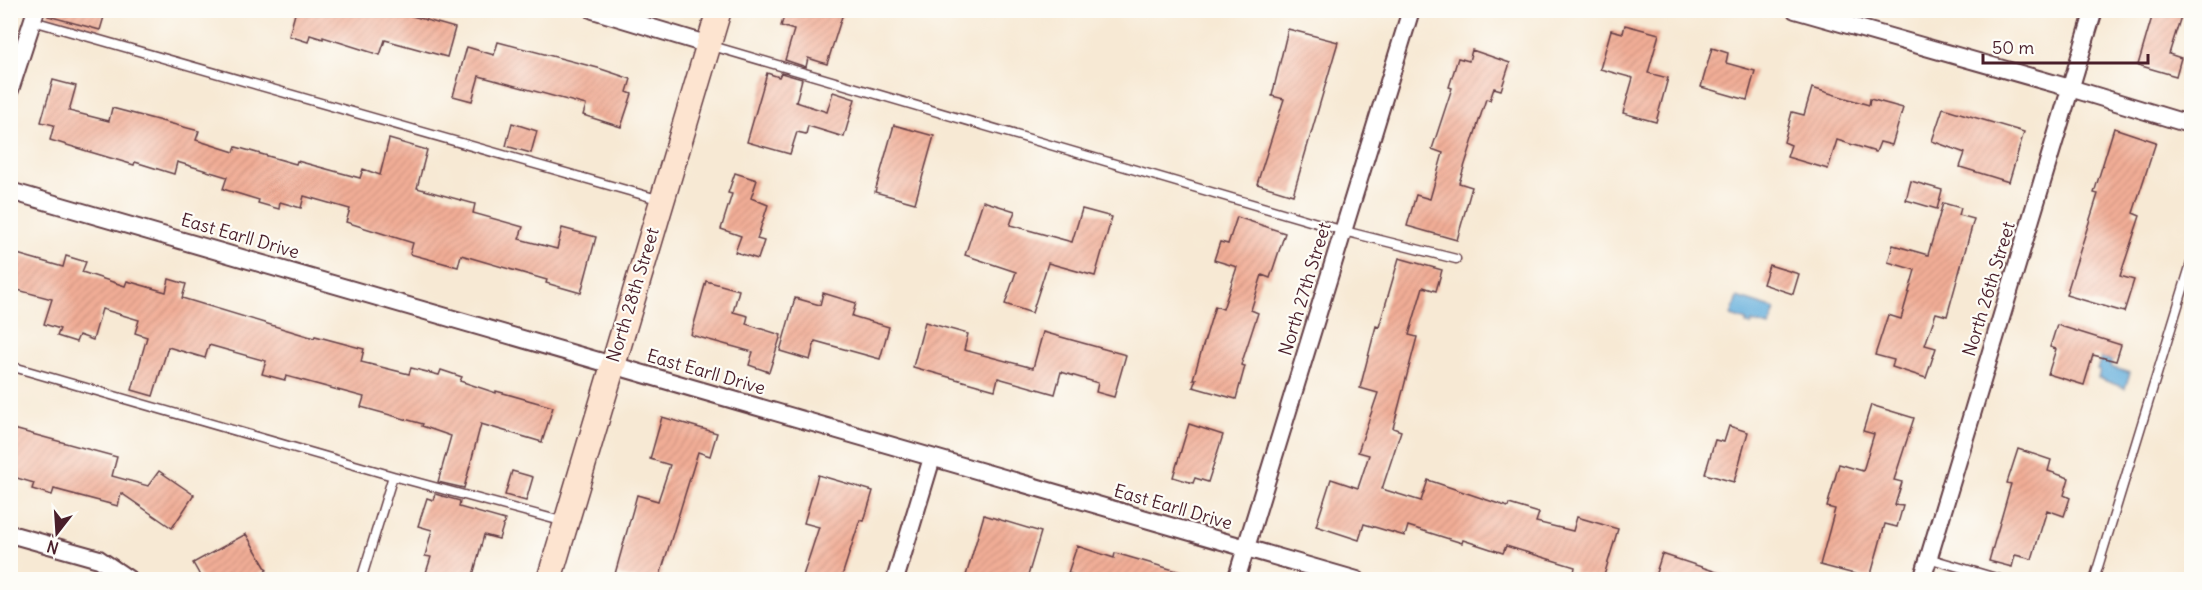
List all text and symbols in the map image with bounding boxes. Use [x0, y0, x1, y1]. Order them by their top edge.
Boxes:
scale bar [1983, 27, 2148, 65]
text: 50 m [1992, 36, 2034, 59]
street label: East Earll Drive [178, 208, 302, 263]
street label: North 26th Street [1957, 219, 2020, 359]
street label: North 27th Street [1273, 220, 1336, 358]
street label: North 28th Street [601, 225, 664, 365]
street label: East Earll Drive [644, 344, 768, 399]
street label: East Earll Drive [1111, 479, 1235, 534]
north arrow [27, 503, 87, 563]
text: N [44, 536, 61, 559]

